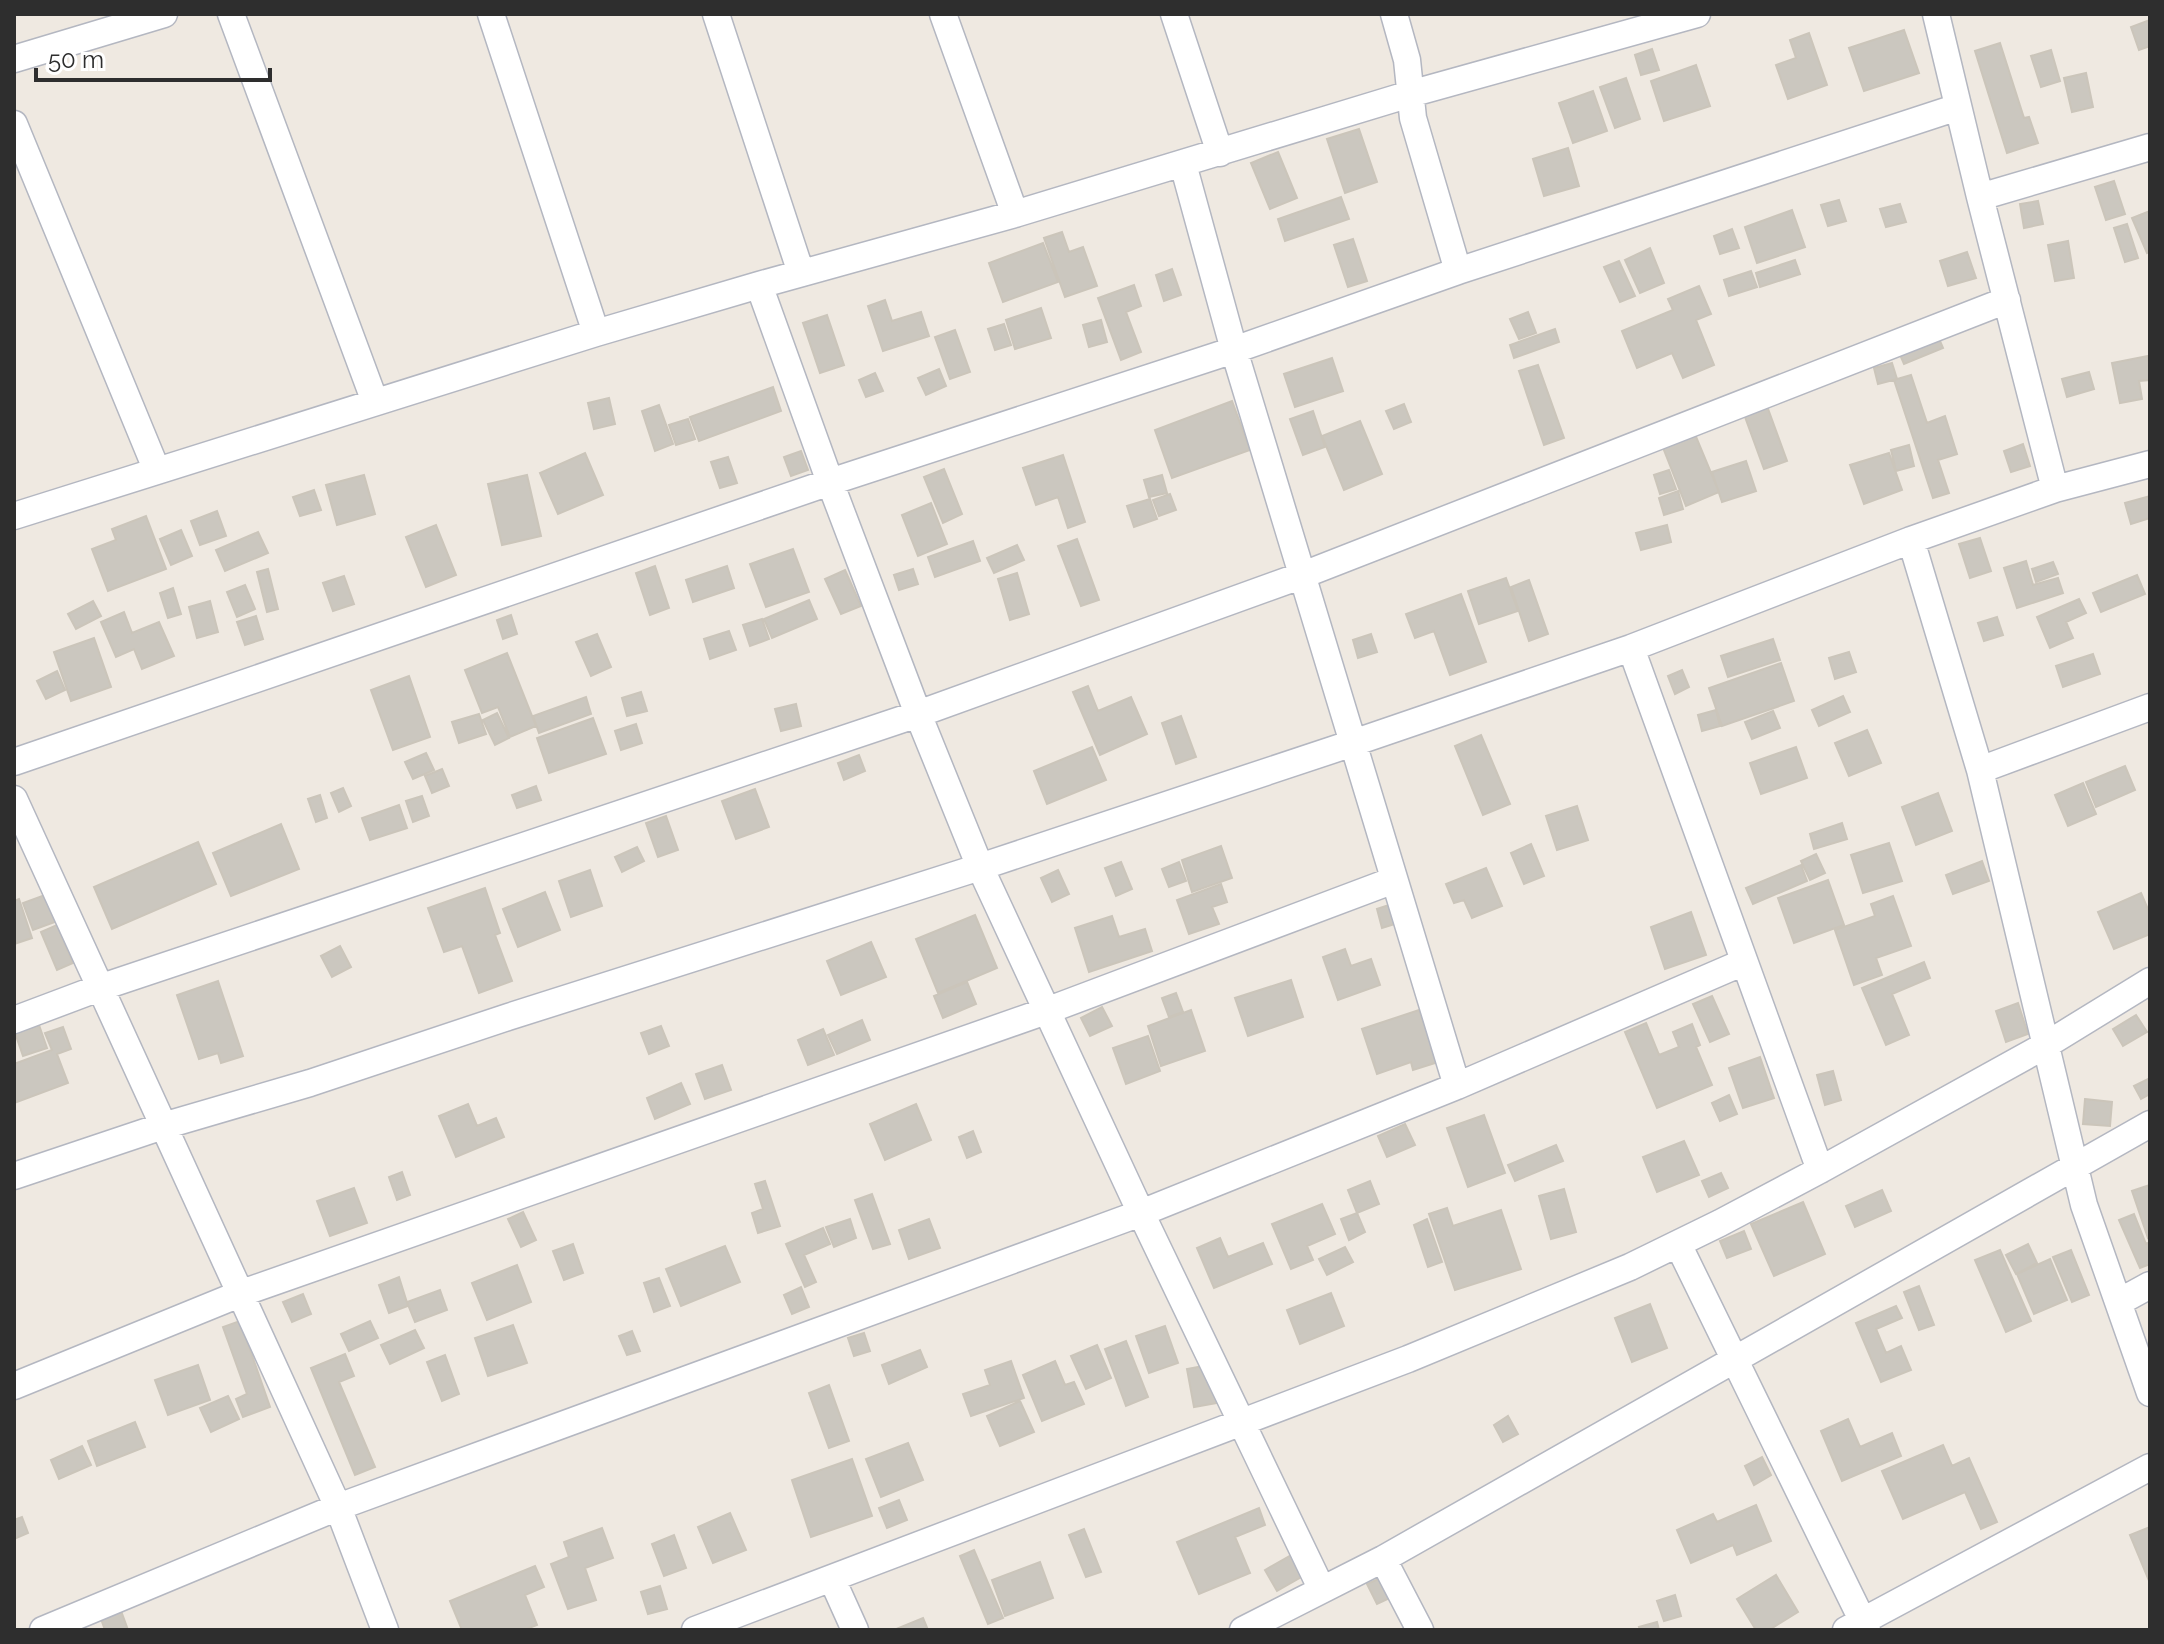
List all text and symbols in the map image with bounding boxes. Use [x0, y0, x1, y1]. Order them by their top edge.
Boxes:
scale bar [36, 32, 270, 82]
text: 50 m [48, 45, 104, 74]

